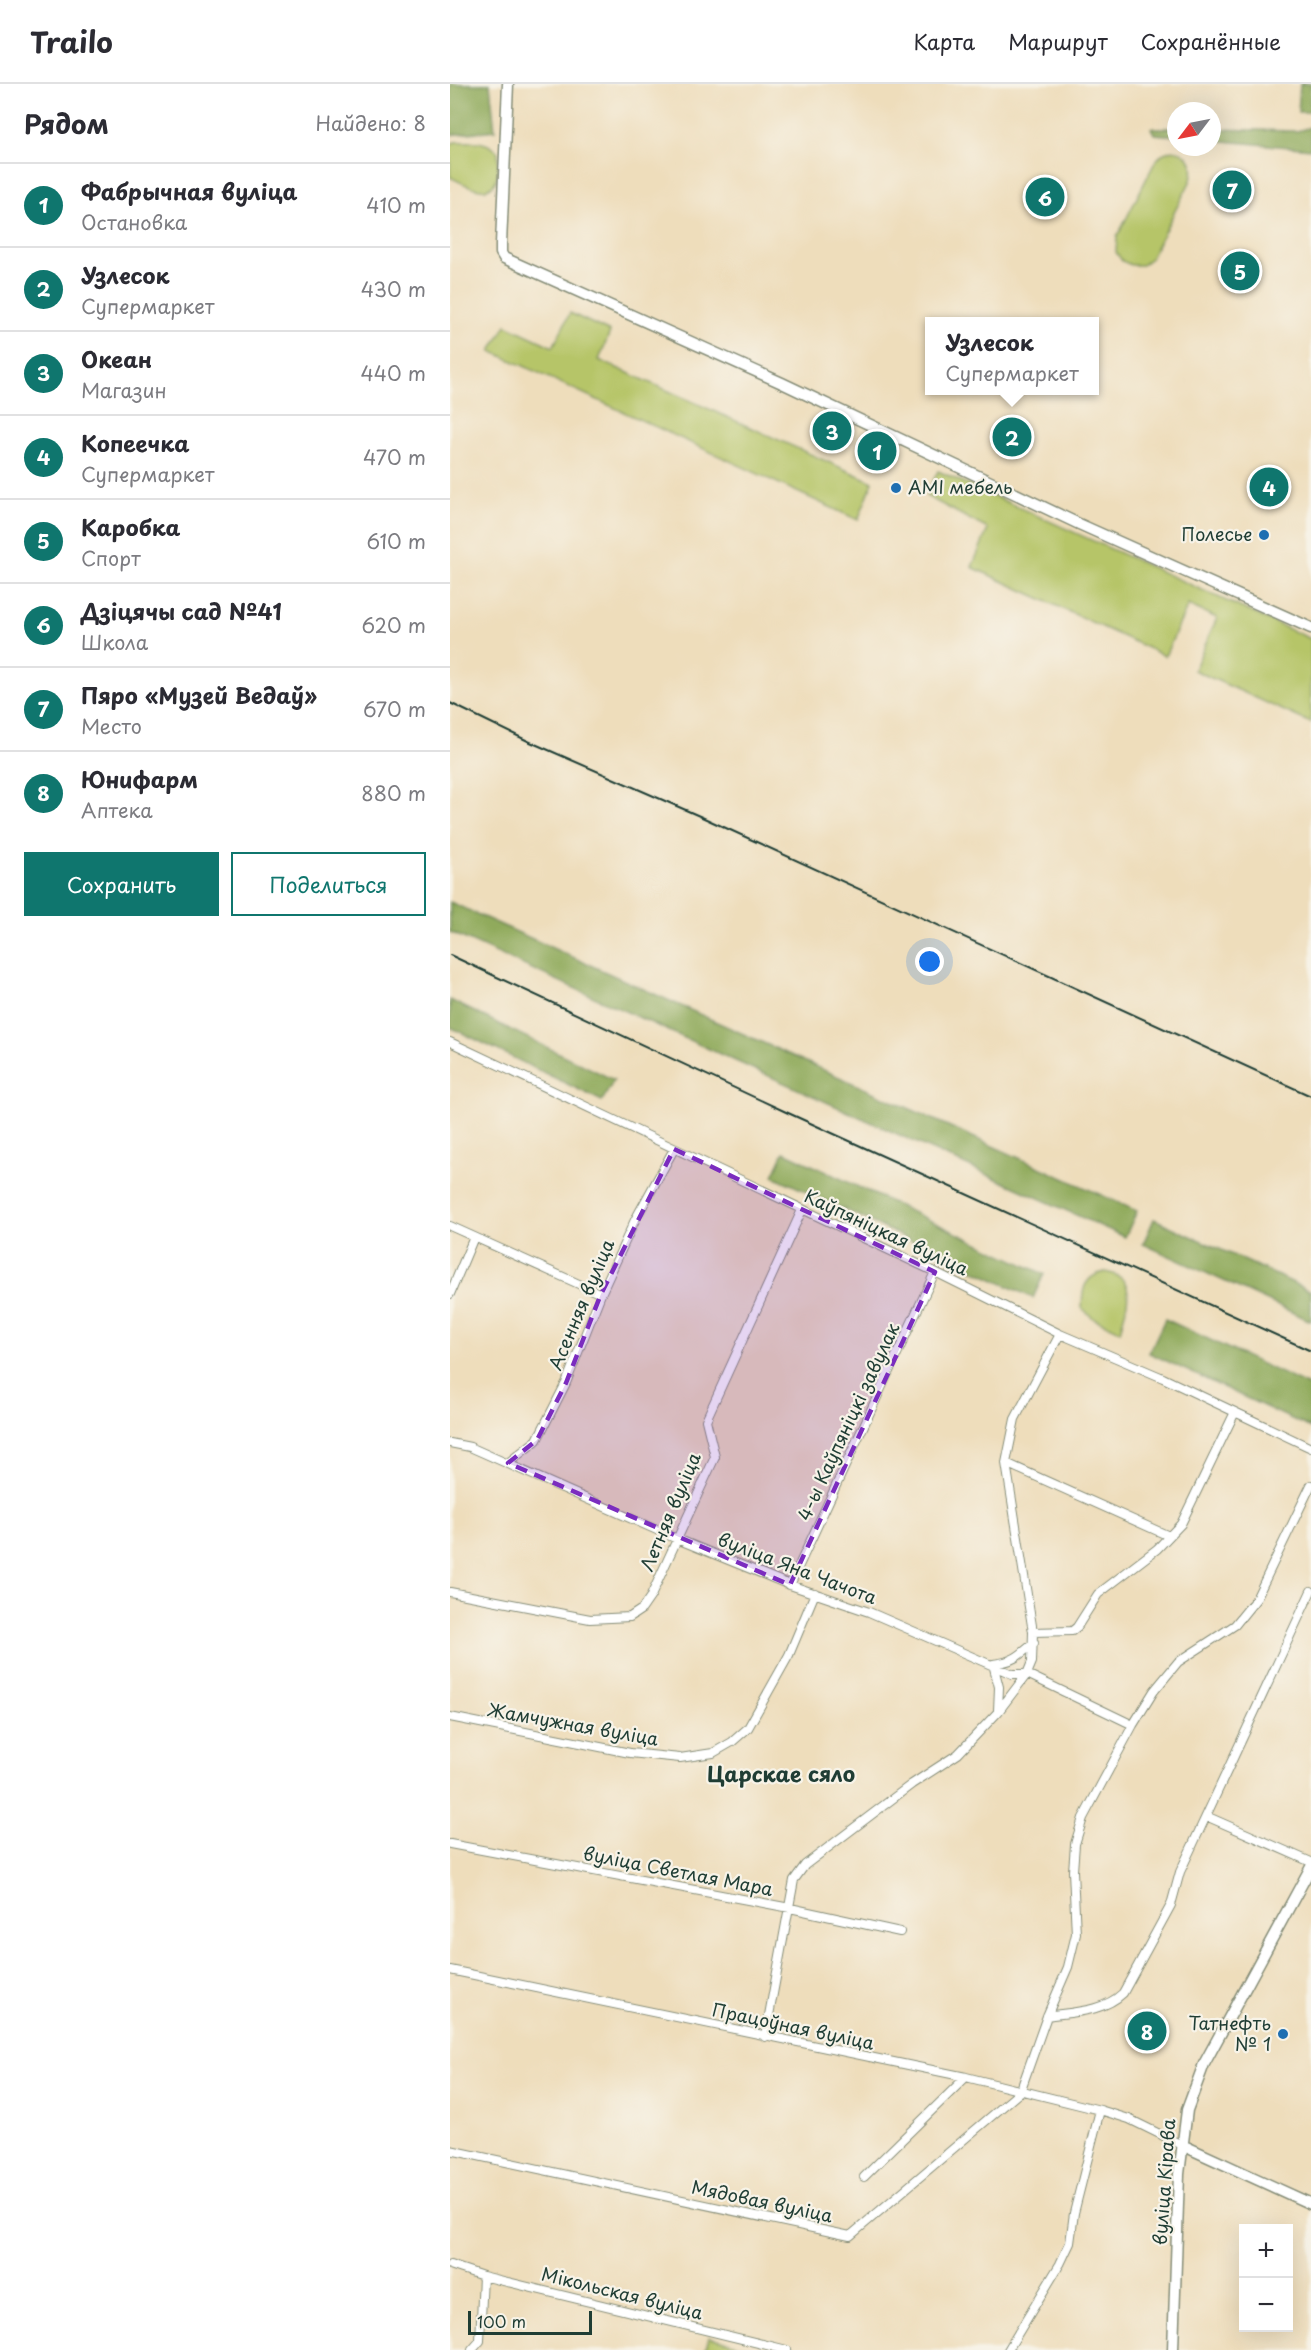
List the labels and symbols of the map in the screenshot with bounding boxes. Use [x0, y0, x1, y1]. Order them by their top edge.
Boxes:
north arrow [1167, 102, 1221, 156]
pin: 7 [1212, 168, 1252, 212]
pin: 6 [1026, 174, 1064, 220]
pin: 5 [1220, 248, 1260, 294]
pin: 3 [812, 408, 851, 454]
pin: 2 [992, 414, 1032, 460]
pin: 1 [858, 428, 896, 473]
pin: 4 [1250, 464, 1288, 510]
place label: AMI мебель [908, 473, 1013, 500]
marker: AMI мебель [889, 481, 903, 495]
place label: Полесье [1181, 520, 1252, 547]
marker: Полесье [1257, 528, 1271, 542]
your location [915, 947, 944, 976]
street label: Каўпяніцкая вуліца [800, 1182, 973, 1281]
street label: Асенняя вуліца [541, 1235, 620, 1374]
street label: 4-ы Каўпяніцкі завулак [790, 1318, 906, 1525]
street label: Летняя вуліца [632, 1448, 707, 1575]
street label: вуліца Яна Чачота [714, 1525, 881, 1610]
street label: Жамчужная вуліца [486, 1695, 661, 1752]
district label: Царскае сяло [707, 1757, 855, 1789]
street label: вуліца Светлая Мара [581, 1839, 776, 1902]
street label: Працоўная вуліца [710, 1995, 877, 2056]
pin: 8 [1128, 2008, 1166, 2054]
place label: Татнефть № 1 [1188, 2009, 1271, 2057]
marker: Татнефть № 1 [1276, 2027, 1290, 2041]
street label: вуліца Кірава [1146, 2117, 1181, 2246]
street label: Мядовая вуліца [689, 2172, 835, 2229]
street label: Мікольская вуліца [539, 2259, 706, 2326]
scale bar [468, 2308, 592, 2336]

